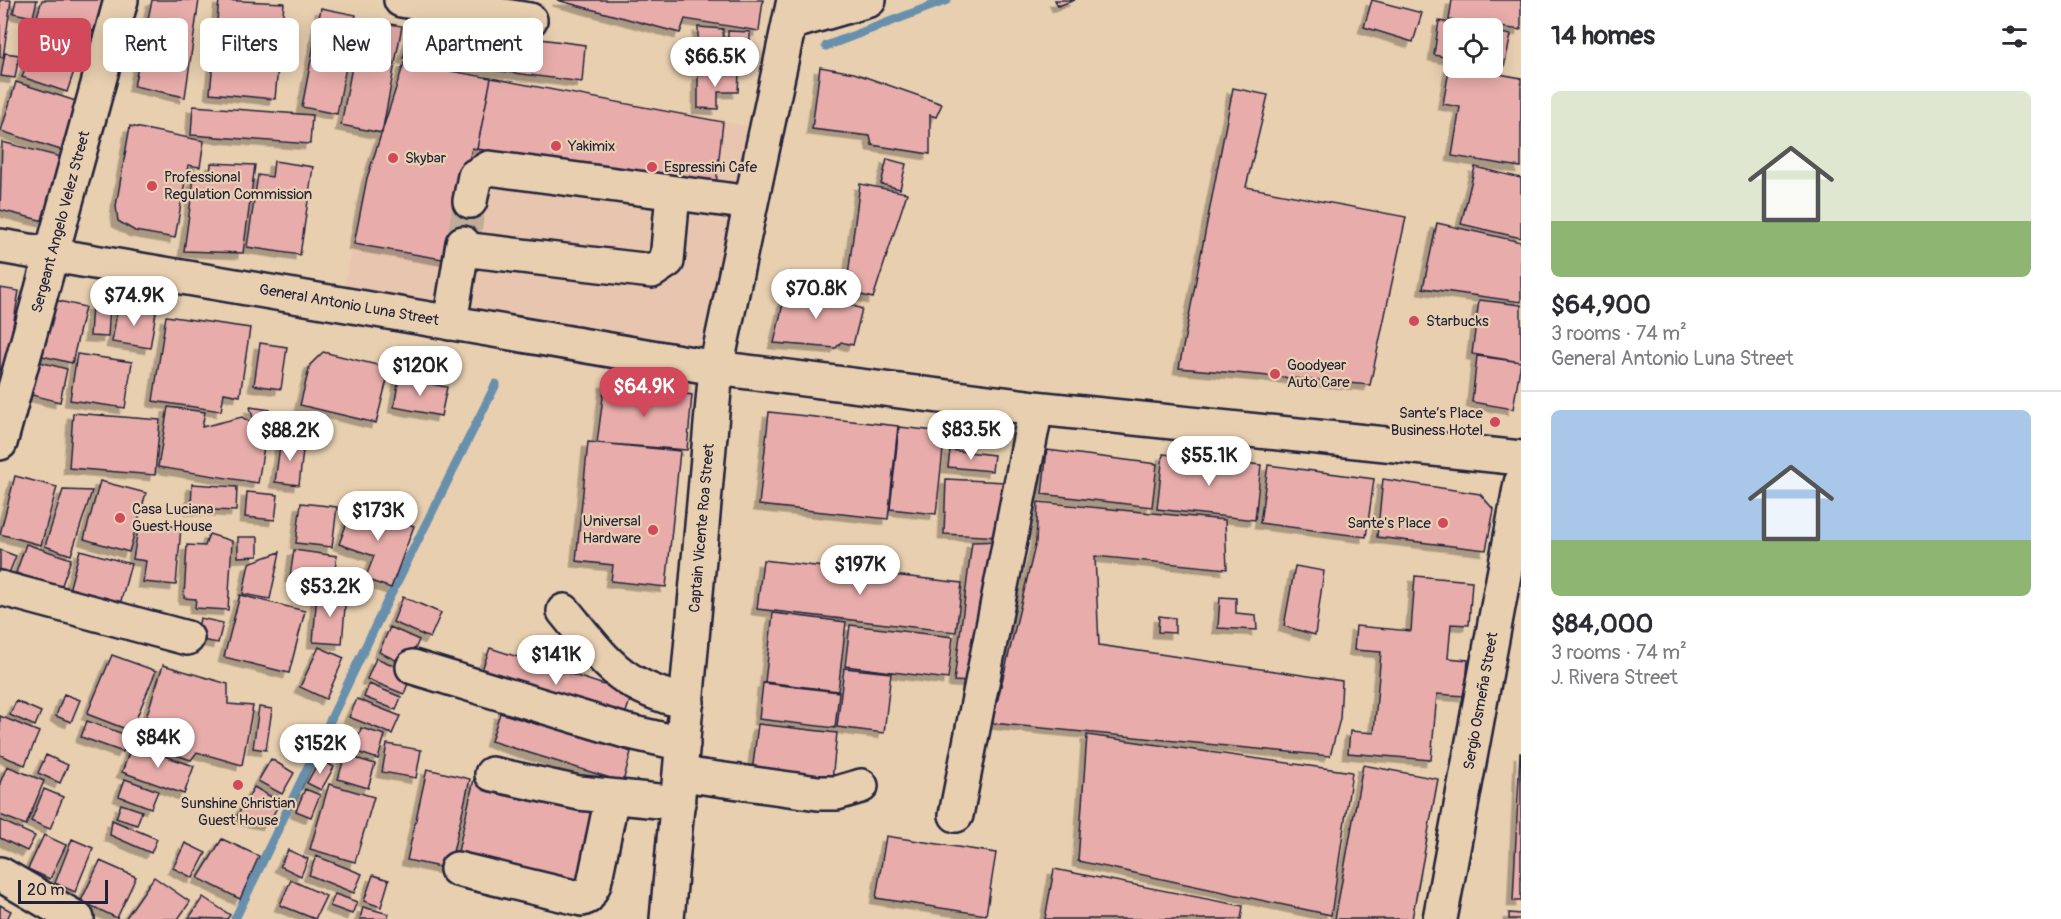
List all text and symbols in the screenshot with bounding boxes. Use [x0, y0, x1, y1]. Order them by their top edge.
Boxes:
chip: Buy [18, 18, 91, 72]
chip: Rent [103, 18, 188, 72]
chip: Filters [200, 18, 299, 72]
chip: New [311, 18, 391, 72]
chip: Apartment [403, 18, 543, 72]
map controls [1443, 18, 1503, 78]
button: locate [1443, 18, 1503, 78]
text: 14 homes [1551, 20, 1655, 52]
icon: filters [1998, 20, 2031, 53]
pin: $66.5K [666, 37, 764, 88]
text: $66.5K [684, 44, 746, 69]
street label: Sergeant Angelo Velez Street [28, 128, 95, 315]
icon: home [1737, 130, 1845, 238]
place label: Yakimix [567, 137, 615, 156]
marker: Yakimix [549, 139, 563, 153]
place label: Skybar [405, 149, 447, 168]
marker: Skybar [386, 151, 400, 165]
place label: Espressini Cafe [664, 158, 758, 177]
marker: Espressini Cafe [645, 160, 659, 174]
place label: Professional Regulation Commission [164, 168, 312, 204]
marker: Professional Regulation Commission [145, 179, 159, 193]
pin: $70.8K [767, 269, 865, 320]
pin: $74.9K [85, 276, 183, 327]
text: $70.8K [785, 276, 847, 301]
street label: General Antonio Luna Street [258, 280, 441, 330]
text: $74.9K [104, 283, 164, 308]
text: $64,900 [1551, 289, 1651, 321]
place label: Starbucks [1426, 312, 1489, 331]
marker: Starbucks [1407, 314, 1421, 328]
text: 3 rooms · 74 m² [1551, 321, 1687, 346]
pin: $120K [378, 346, 462, 397]
text: General Antonio Luna Street [1551, 346, 1794, 371]
text: $120K [392, 353, 448, 378]
place label: Goodyear Auto Care [1287, 356, 1350, 392]
pin: $64.9K [595, 367, 693, 418]
marker: Goodyear Auto Care [1268, 367, 1282, 381]
text: $64.9K [614, 374, 674, 399]
place label: Sante’s Place Business Hotel [1391, 404, 1484, 440]
pin: $83.5K [922, 410, 1020, 461]
pin: $88.2K [241, 411, 339, 462]
marker: Sante’s Place Business Hotel [1488, 415, 1502, 429]
text: $83.5K [941, 417, 1001, 442]
text: $88.2K [261, 418, 319, 443]
pin: $55.1K [1160, 436, 1258, 487]
street label: Captain Vicente Roa Street [685, 442, 719, 613]
text: $55.1K [1181, 443, 1237, 468]
icon: home [1737, 449, 1845, 557]
pin: $173K [336, 491, 420, 542]
text: $173K [352, 498, 404, 523]
place label: Casa Luciana Guest House [132, 500, 213, 536]
marker: Casa Luciana Guest House [113, 511, 127, 525]
place label: Universal Hardware [583, 512, 642, 548]
place label: Sante's Place [1347, 514, 1432, 533]
marker: Sante's Place [1436, 516, 1450, 530]
marker: Universal Hardware [646, 523, 660, 537]
pin: $197K [818, 545, 902, 596]
text: $197K [834, 552, 886, 577]
pin: $53.2K [281, 567, 379, 618]
text: $53.2K [300, 574, 360, 599]
text: $84,000 [1551, 608, 1653, 640]
street label: Sergio Osmeña Street [1460, 630, 1503, 771]
pin: $141K [514, 635, 598, 686]
text: 3 rooms · 74 m² [1551, 640, 1687, 665]
text: $141K [531, 642, 581, 667]
text: J. Rivera Street [1551, 665, 1678, 690]
pin: $84K [122, 718, 194, 769]
pin: $152K [278, 724, 362, 775]
text: $84K [136, 725, 180, 750]
text: $152K [294, 731, 346, 756]
marker: Sunshine Christian Guest House [231, 778, 245, 792]
place label: Sunshine Christian Guest House [181, 794, 295, 830]
scale bar [18, 877, 108, 904]
text: 20 m [27, 880, 65, 900]

